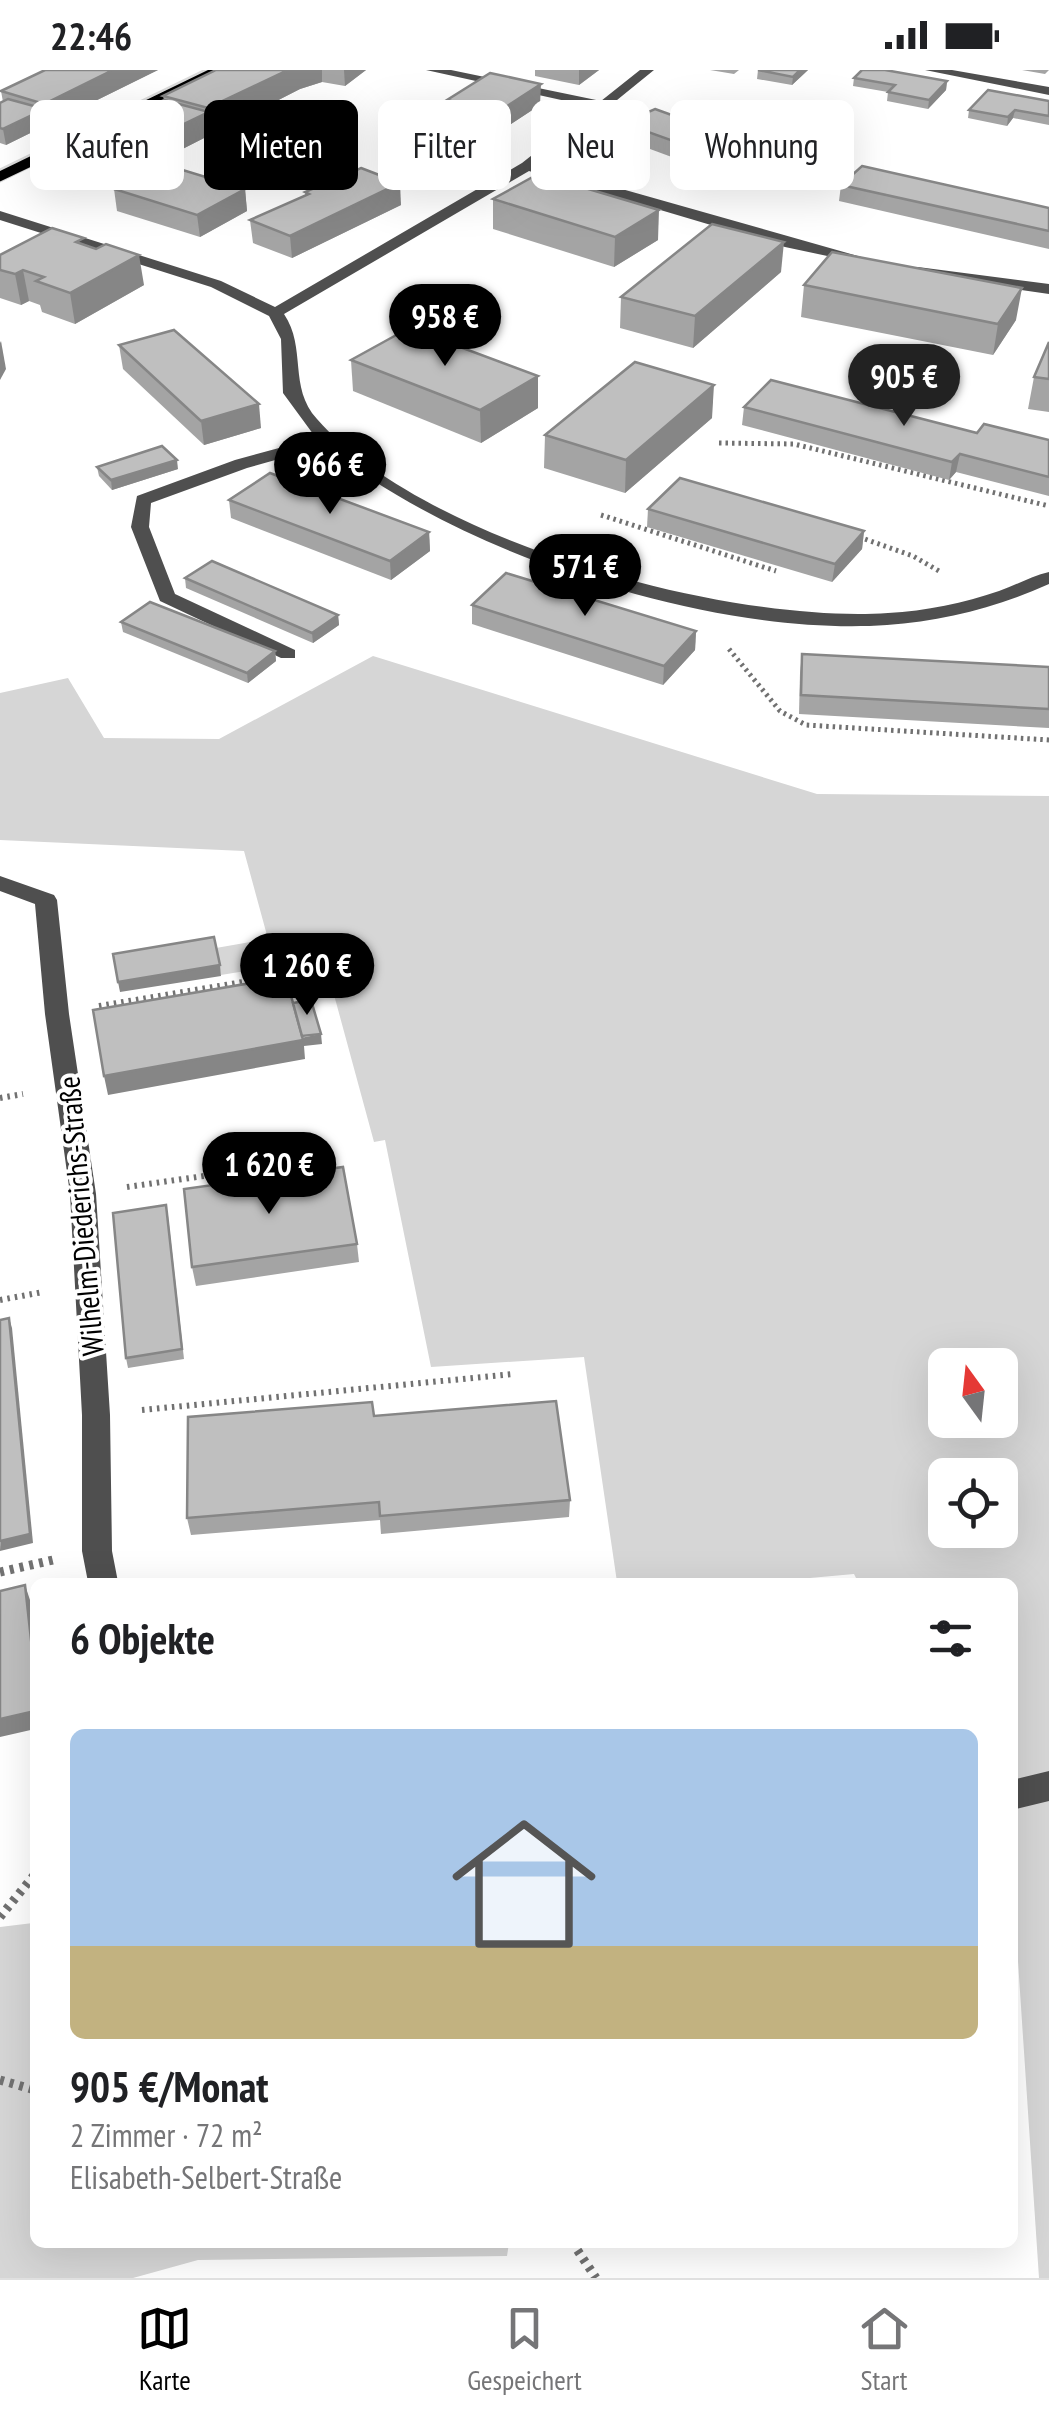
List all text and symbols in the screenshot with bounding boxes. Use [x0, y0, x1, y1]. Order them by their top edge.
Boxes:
text: 22:46 [50, 11, 132, 60]
chip: Kaufen [30, 100, 184, 190]
chip: Mieten [204, 100, 358, 190]
chip: Filter [378, 100, 511, 190]
chip: Neu [531, 100, 650, 190]
chip: Wohnung [670, 100, 854, 190]
pin: 958 € [375, 284, 515, 369]
text: 958 € [411, 295, 479, 337]
pin: 905 € [834, 344, 974, 429]
text: 905 € [870, 355, 938, 397]
pin: 966 € [260, 432, 400, 517]
text: 966 € [296, 443, 364, 485]
pin: 571 € [515, 534, 655, 619]
text: 571 € [551, 545, 619, 587]
pin: 1 260 € [215, 933, 399, 1018]
text: 1 260 € [262, 944, 352, 986]
street label: Wilhelm-Diederichs-Straße [48, 1075, 112, 1357]
pin: 1 620 € [177, 1132, 361, 1217]
text: 1 620 € [224, 1143, 314, 1185]
north arrow [928, 1348, 1018, 1438]
map controls [928, 1348, 1018, 1548]
button: locate [928, 1458, 1018, 1548]
text: 6 Objekte [70, 1611, 215, 1666]
icon: filters [923, 1611, 978, 1666]
icon: home [434, 1794, 614, 1974]
text: 905 €/Monat [70, 2059, 269, 2114]
text: 2 Zimmer · 72 m² [70, 2114, 263, 2156]
text: Elisabeth-Selbert-Straße [70, 2156, 342, 2198]
tab: Karte [137, 2301, 192, 2398]
tab: Gespeichert [467, 2301, 582, 2398]
tab: Start [857, 2301, 912, 2398]

